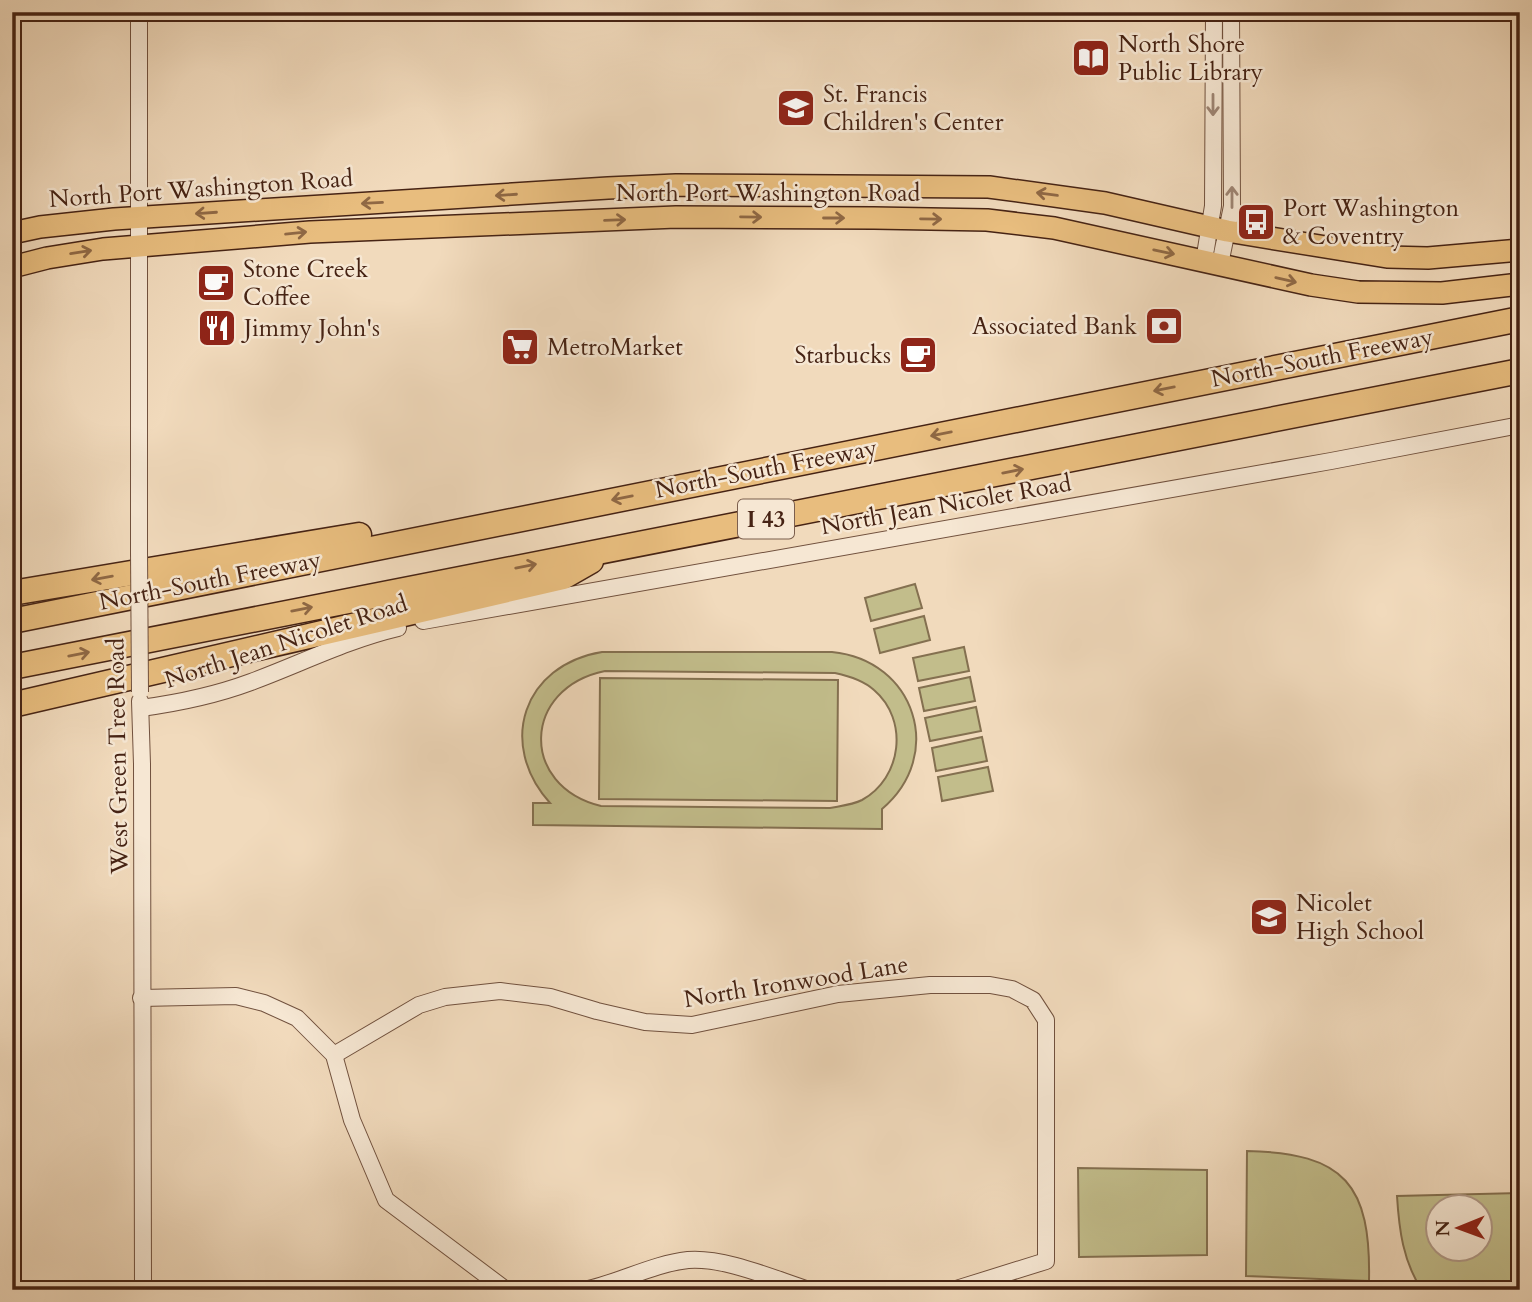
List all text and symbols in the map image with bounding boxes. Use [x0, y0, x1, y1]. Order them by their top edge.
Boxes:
place label: North Shore Public Library [1118, 28, 1264, 89]
library icon: North Shore Public Library [1070, 37, 1112, 79]
place label: St. Francis Children's Center [823, 78, 1004, 139]
school or university icon: St. Francis Children's Center [775, 87, 817, 129]
one-way arrow [1206, 93, 1220, 116]
street label: North Port Washington Road [48, 162, 354, 216]
street label: North Port Washington Road [616, 177, 921, 210]
one-way arrow [1225, 186, 1238, 209]
one-way arrow [1036, 187, 1059, 200]
one-way arrow [496, 189, 518, 202]
place label: Port Washington & Coventry [1283, 192, 1459, 253]
one-way arrow [361, 197, 383, 210]
bus stop icon: Port Washington & Coventry [1235, 201, 1277, 243]
one-way arrow [196, 207, 218, 220]
one-way arrow [739, 210, 762, 224]
one-way arrow [822, 211, 845, 225]
one-way arrow [919, 212, 942, 226]
one-way arrow [604, 213, 627, 226]
one-way arrow [284, 226, 307, 239]
one-way arrow [1152, 245, 1175, 259]
one-way arrow [69, 246, 92, 259]
place label: Stone Creek Coffee [243, 253, 368, 314]
cafe icon: Stone Creek Coffee [195, 262, 237, 304]
one-way arrow [1274, 273, 1297, 287]
bank icon: Associated Bank [1143, 305, 1185, 347]
restaurant icon: Jimmy John's [196, 307, 238, 349]
place label: Associated Bank [972, 310, 1137, 343]
place label: Jimmy John's [241, 312, 380, 345]
street label: North-South Freeway [1208, 320, 1436, 396]
supermarket icon: MetroMarket [499, 326, 541, 368]
place label: MetroMarket [547, 331, 683, 364]
cafe icon: Starbucks [897, 334, 939, 376]
place label: Starbucks [794, 339, 891, 372]
one-way arrow [1153, 383, 1176, 397]
one-way arrow [930, 428, 953, 442]
street label: North-South Freeway [652, 431, 880, 507]
one-way arrow [1001, 463, 1024, 477]
street label: North Jean Nicolet Road [818, 467, 1074, 543]
one-way arrow [611, 492, 634, 506]
road number: I 43 [738, 499, 794, 538]
street label: North-South Freeway [96, 543, 324, 619]
one-way arrow [514, 559, 537, 573]
one-way arrow [91, 572, 114, 585]
street label: North Jean Nicolet Road [160, 587, 412, 697]
one-way arrow [290, 602, 313, 616]
street label: West Green Tree Road [99, 637, 137, 875]
one-way arrow [67, 647, 90, 660]
place label: Nicolet High School [1296, 887, 1424, 948]
school or university icon: Nicolet High School [1248, 896, 1290, 938]
street label: North Ironwood Lane [681, 948, 911, 1016]
north arrow [1424, 1194, 1494, 1264]
text: N [1430, 1219, 1456, 1237]

